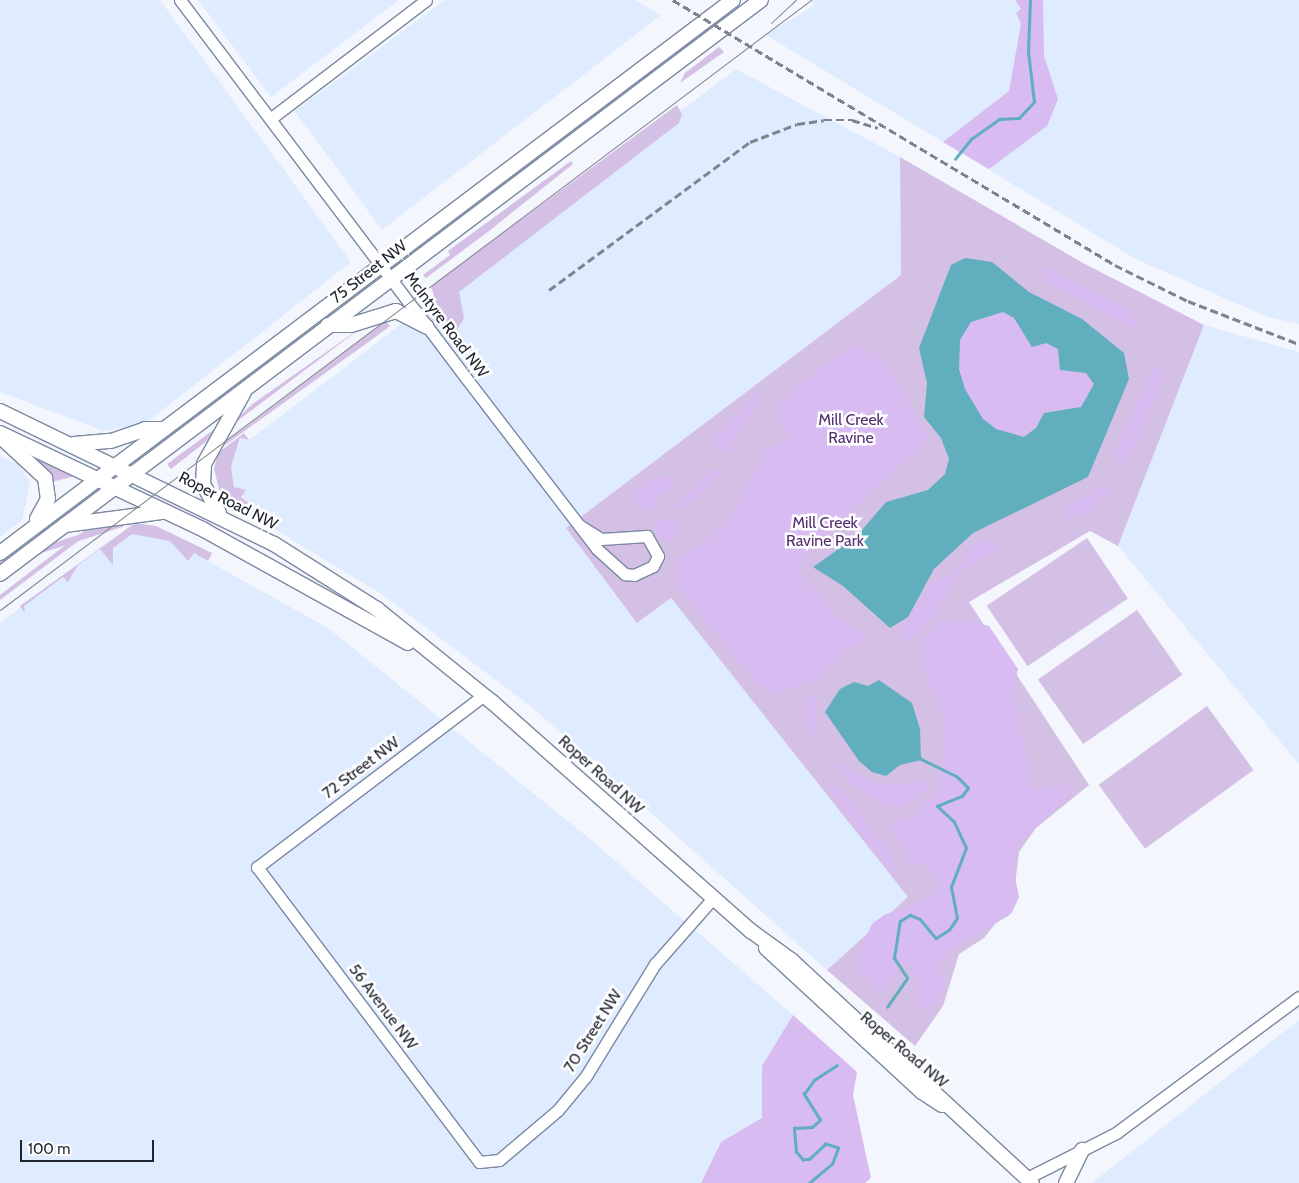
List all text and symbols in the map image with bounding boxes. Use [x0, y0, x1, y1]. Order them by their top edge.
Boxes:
street label: 75 Street NW [327, 236, 411, 308]
street label: McIntyre Road NW [400, 268, 492, 382]
park label: Mill Creek Ravine [818, 410, 884, 448]
street label: Roper Road NW [175, 468, 281, 534]
park label: Mill Creek Ravine Park [786, 513, 864, 551]
street label: Roper Road NW [554, 732, 648, 818]
street label: 72 Street NW [319, 733, 403, 803]
street label: 56 Avenue NW [345, 960, 421, 1054]
street label: 70 Street NW [560, 986, 626, 1076]
street label: Roper Road NW [856, 1008, 952, 1092]
scale bar [22, 1130, 156, 1162]
text: 100 m [28, 1140, 70, 1158]

